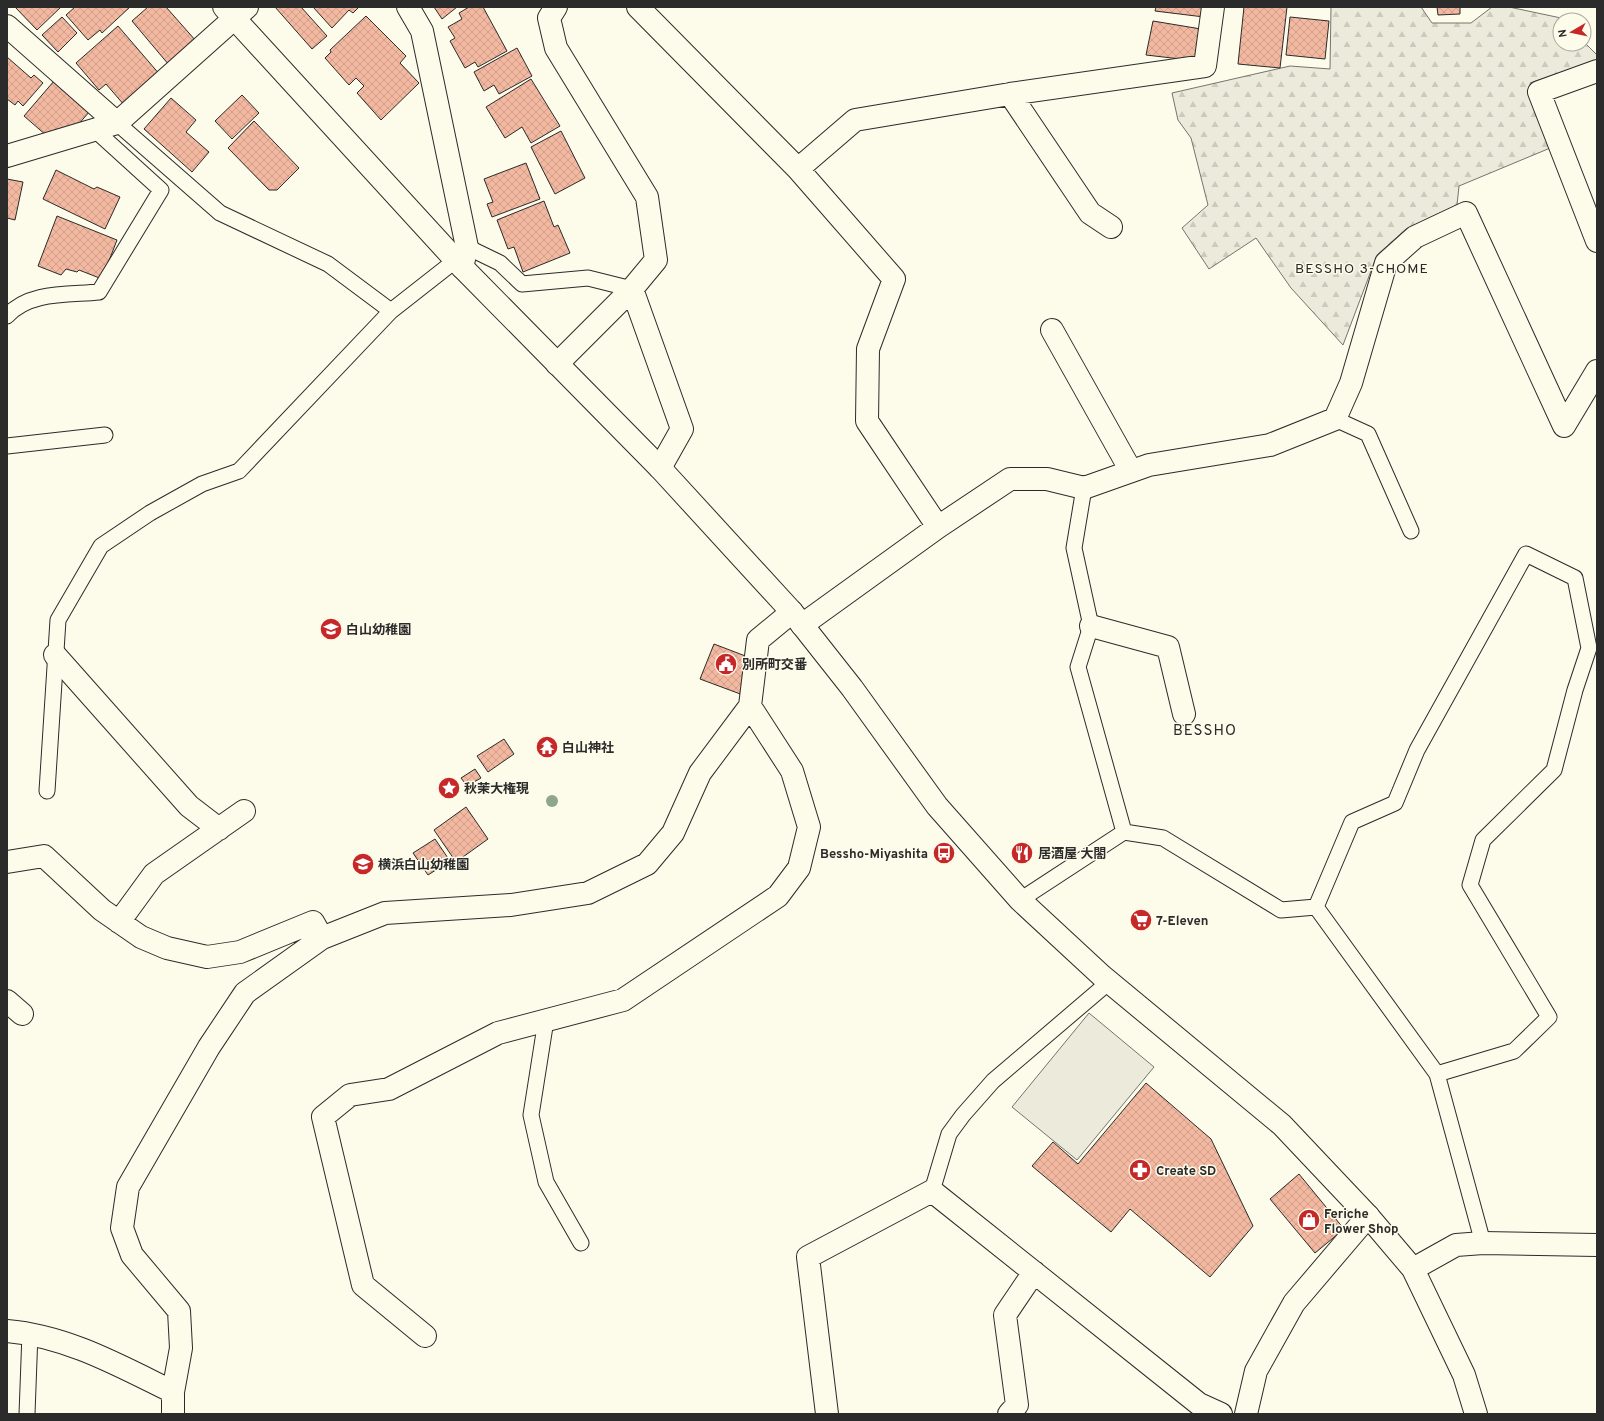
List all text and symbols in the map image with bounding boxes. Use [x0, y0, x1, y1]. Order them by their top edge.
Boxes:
north arrow [1552, 12, 1592, 52]
text: N [1556, 28, 1571, 38]
district label: BESSHO 3-CHOME [1295, 261, 1429, 278]
school or university icon: 白山幼稚園 [318, 616, 344, 642]
place label: 白山幼稚園 [346, 622, 411, 639]
public building icon: 別所町交番 [713, 651, 739, 677]
place label: 別所町交番 [742, 657, 807, 674]
district label: BESSHO [1173, 722, 1237, 741]
temple icon: 白山神社 [534, 734, 560, 760]
place label: 白山神社 [562, 740, 614, 757]
place icon: 秋茉大権現 [436, 775, 462, 801]
place label: 秋茉大権現 [464, 781, 529, 798]
bus stop icon: Bessho-Miyashita [931, 840, 957, 866]
restaurant icon: 居酒屋 大閤 [1009, 840, 1035, 866]
place label: 居酒屋 大閤 [1038, 846, 1106, 863]
place label: Bessho-Miyashita [820, 847, 928, 863]
school or university icon: 横浜白山幼稚園 [350, 851, 376, 877]
place label: 横浜白山幼稚園 [378, 857, 469, 874]
supermarket icon: 7-Eleven [1128, 907, 1154, 933]
place label: 7-Eleven [1156, 914, 1209, 930]
pharmacy icon: Create SD [1127, 1157, 1153, 1183]
place label: Create SD [1156, 1164, 1216, 1180]
shop icon: Feriche Flower Shop [1296, 1207, 1322, 1233]
place label: Feriche Flower Shop [1324, 1207, 1399, 1238]

